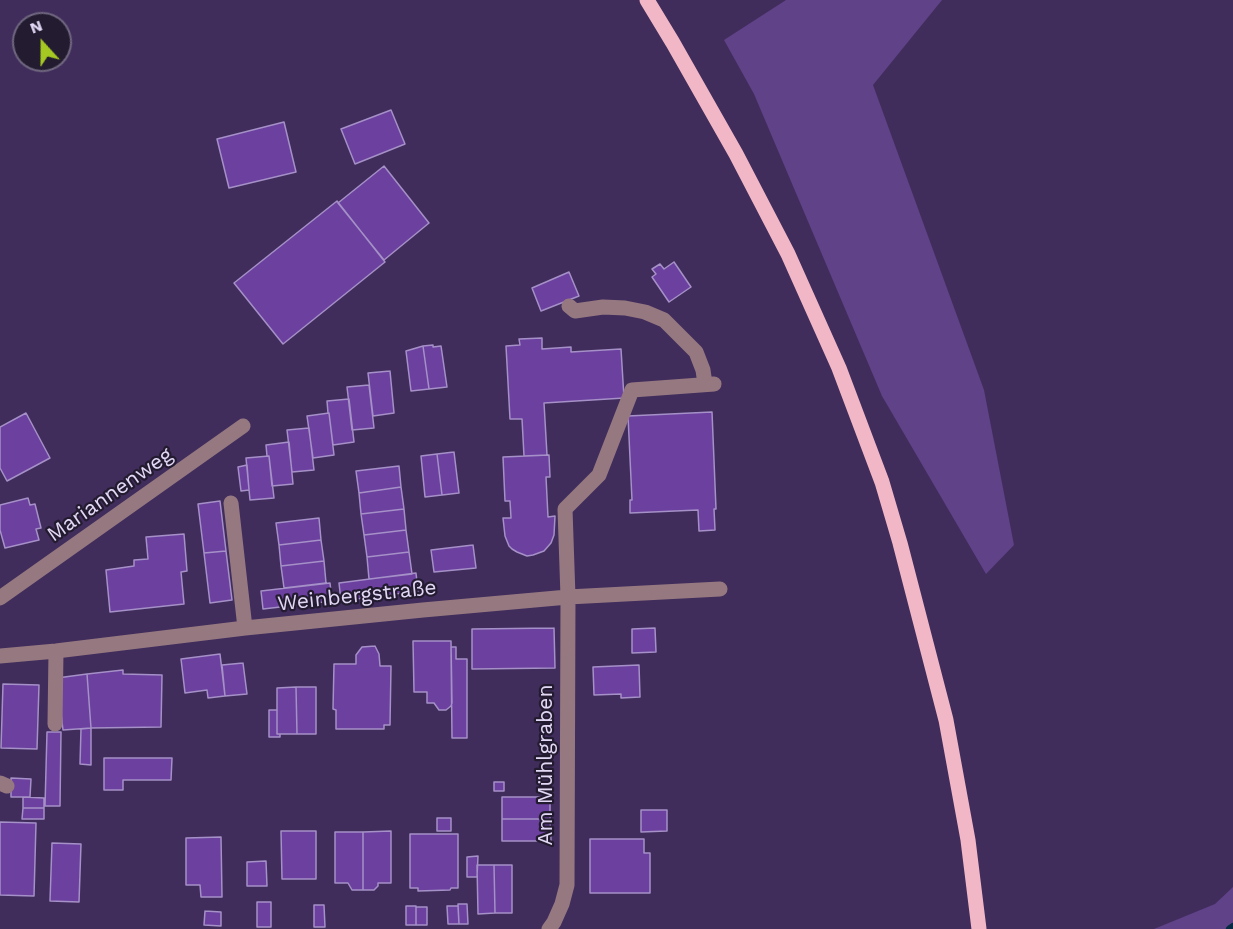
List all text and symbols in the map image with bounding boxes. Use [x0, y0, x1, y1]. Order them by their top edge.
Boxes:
north arrow [12, 12, 72, 72]
text: N [27, 16, 45, 38]
street label: Mariannenweg [42, 442, 178, 548]
street label: Weinbergstraße [276, 575, 438, 617]
street label: Am Mühlgraben [533, 685, 559, 845]

